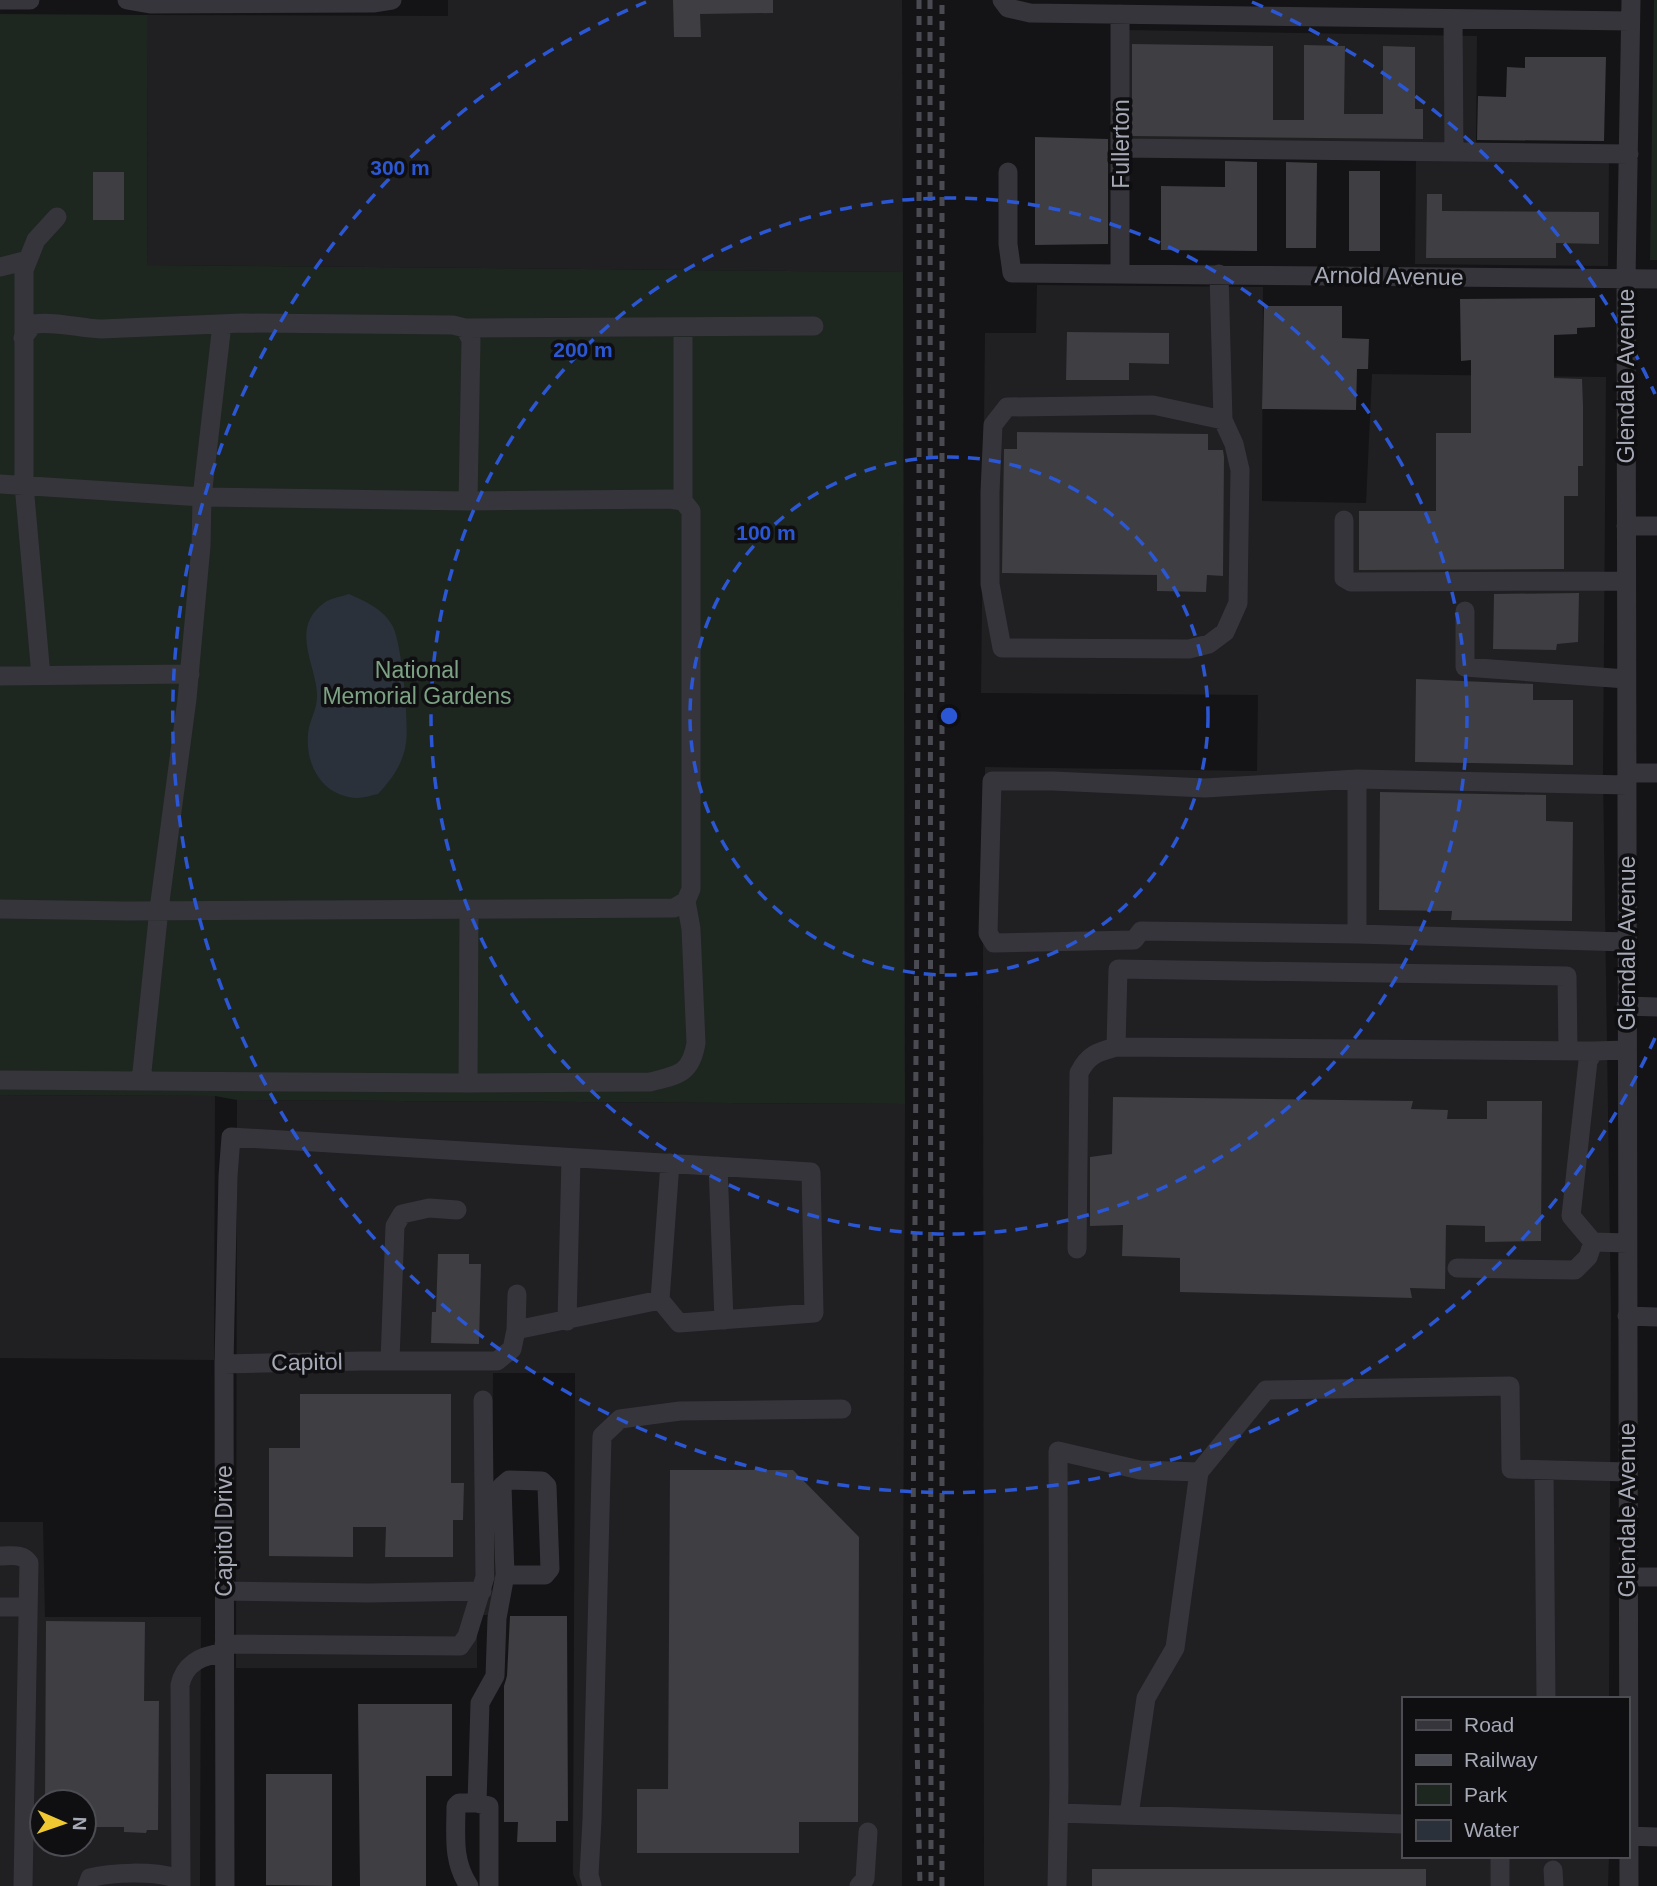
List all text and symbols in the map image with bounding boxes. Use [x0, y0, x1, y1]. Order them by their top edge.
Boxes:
street label: Fullerton [1108, 99, 1134, 189]
text: 300 m [370, 156, 430, 179]
street label: Arnold Avenue [1314, 262, 1464, 290]
street label: Glendale Avenue [1613, 289, 1639, 463]
text: 200 m [553, 338, 613, 361]
text: 100 m [736, 521, 796, 544]
park label: National Memorial Gardens [322, 657, 512, 709]
centre of rings [937, 704, 961, 728]
street label: Glendale Avenue [1614, 856, 1640, 1030]
street label: Capitol [271, 1348, 343, 1376]
street label: Glendale Avenue [1614, 1423, 1640, 1597]
street label: Capitol Drive [211, 1465, 237, 1597]
legend [1402, 1697, 1629, 1858]
text: Road [1464, 1713, 1514, 1736]
text: Railway [1464, 1748, 1538, 1771]
text: Park [1464, 1783, 1508, 1806]
north arrow [28, 1788, 98, 1858]
text: N [69, 1816, 90, 1831]
text: Water [1464, 1818, 1519, 1841]

